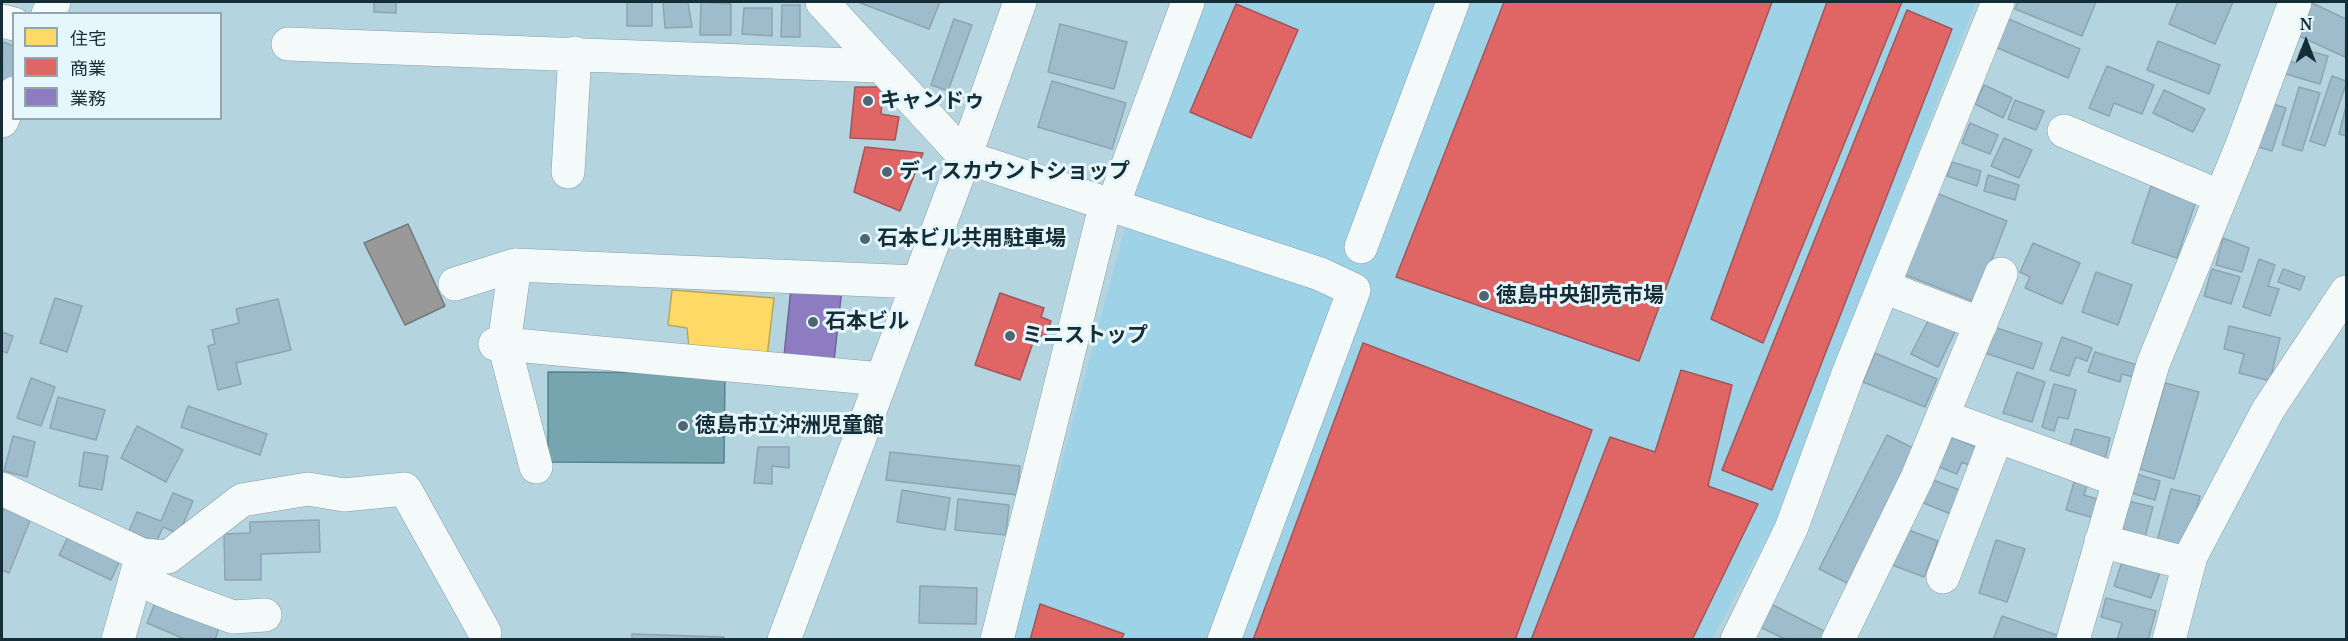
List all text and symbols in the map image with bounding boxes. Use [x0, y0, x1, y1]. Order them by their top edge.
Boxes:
legend [12, 12, 222, 120]
north arrow [2276, 12, 2336, 72]
text: N [2300, 13, 2312, 35]
text: 住宅 [70, 26, 106, 50]
text: 商業 [70, 56, 106, 80]
text: 業務 [70, 86, 106, 110]
place label: キャンドゥ [880, 88, 985, 114]
marker: キャンドゥ [861, 94, 875, 108]
place label: ディスカウントショップ [899, 159, 1130, 185]
marker: ディスカウントショップ [880, 165, 894, 179]
place label: 石本ビル共用駐車場 [877, 226, 1066, 252]
marker: 石本ビル共用駐車場 [858, 232, 872, 246]
place label: 徳島中央卸売市場 [1496, 283, 1664, 309]
marker: 徳島中央卸売市場 [1477, 289, 1491, 303]
place label: 石本ビル [825, 309, 909, 335]
marker: 石本ビル [806, 315, 820, 329]
place label: ミニストップ [1022, 323, 1148, 349]
marker: ミニストップ [1003, 329, 1017, 343]
place label: 徳島市立沖洲児童館 [695, 413, 884, 439]
marker: 徳島市立沖洲児童館 [676, 419, 690, 433]

